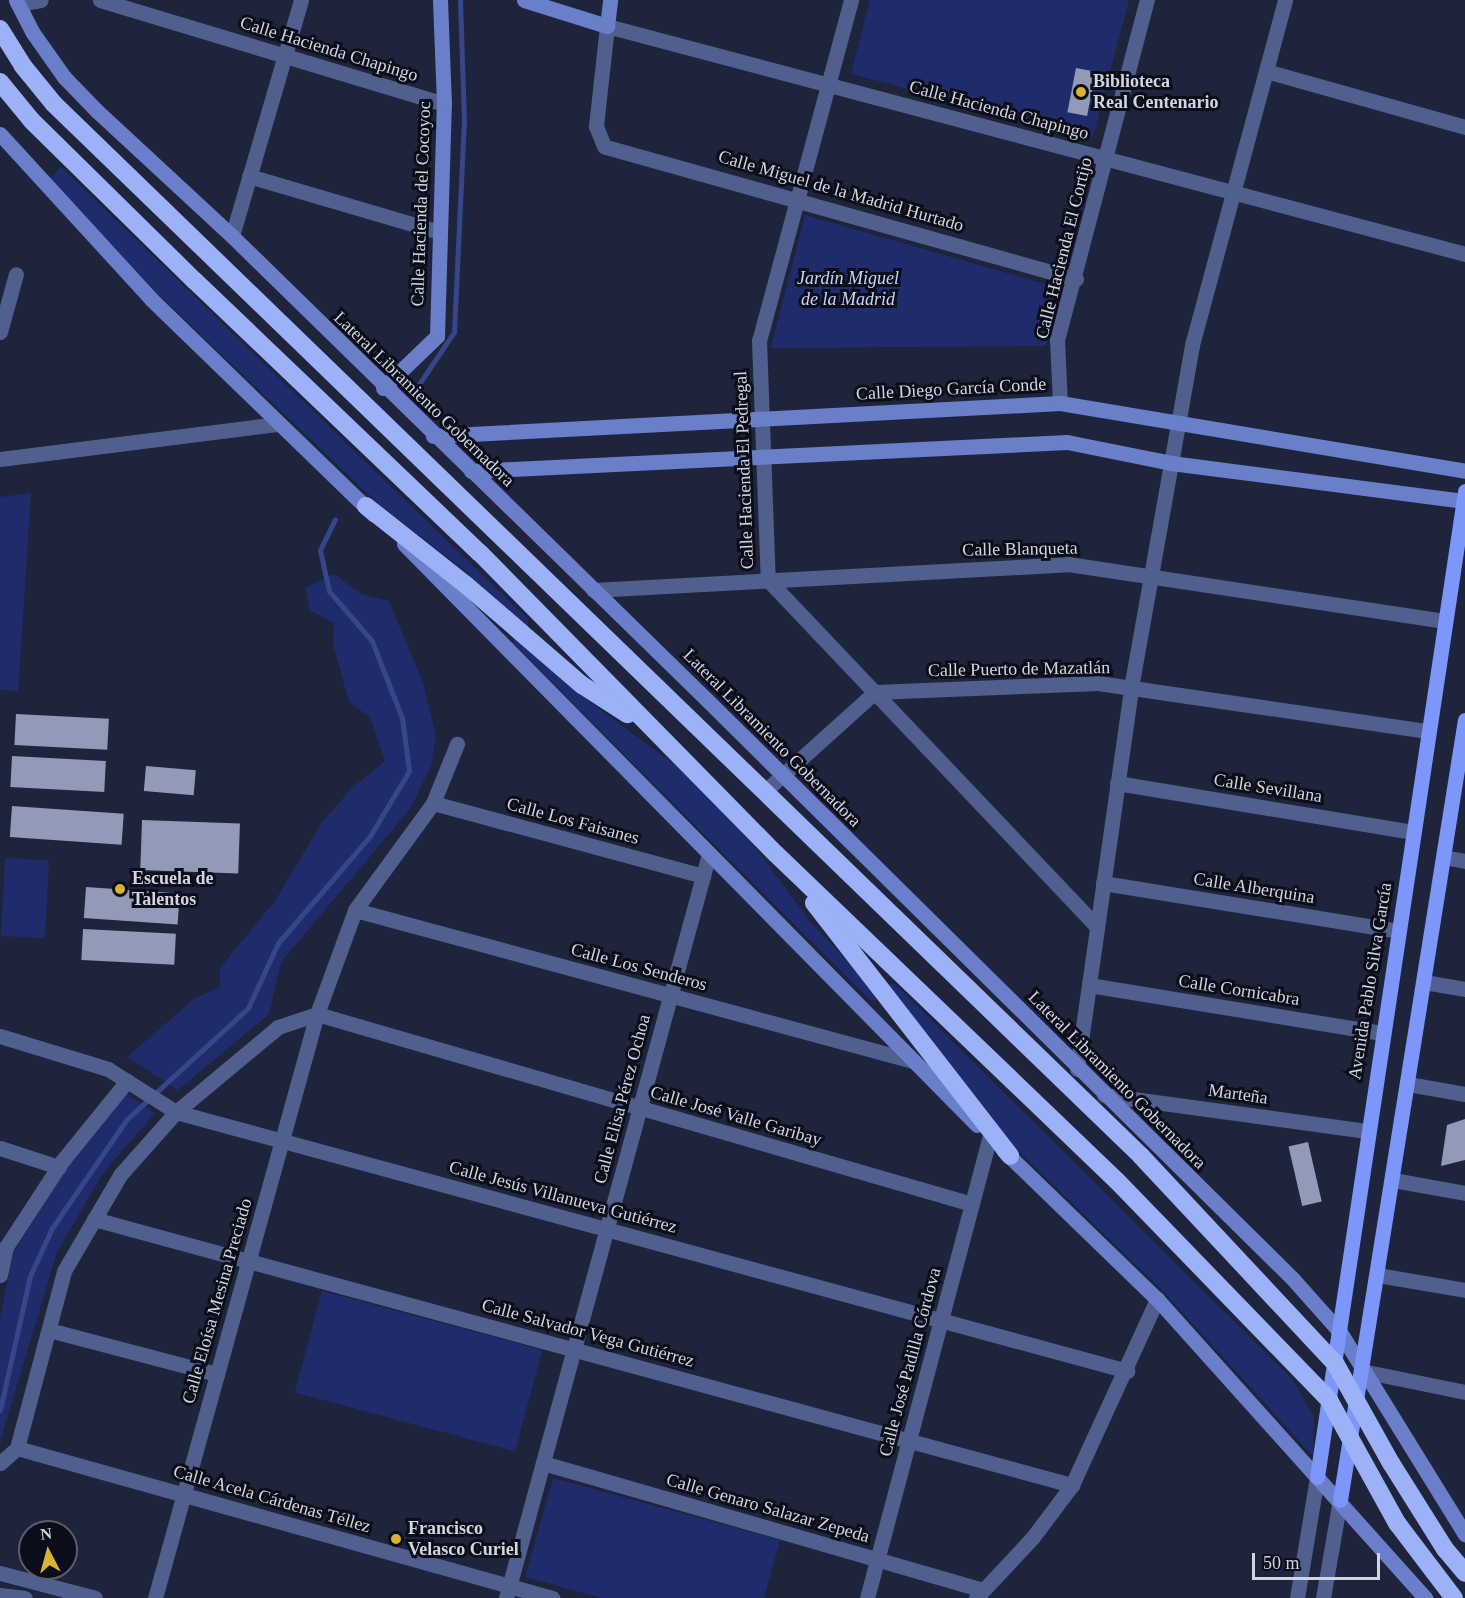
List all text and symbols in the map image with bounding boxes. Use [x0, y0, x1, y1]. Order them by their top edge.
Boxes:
street label: Calle Hacienda Chapingo [237, 12, 421, 86]
place label: Biblioteca Real Centenario [1093, 71, 1218, 113]
street label: Calle Hacienda Chapingo [907, 76, 1091, 144]
marker: Biblioteca Real Centenario [1074, 85, 1088, 99]
street label: Calle Hacienda del Cocoyoc [407, 101, 435, 307]
street label: Calle Miguel de la Madrid Hurtado [716, 146, 966, 236]
street label: Calle Hacienda El Cortijo [1031, 155, 1097, 341]
park label: Jardín Miguel de la Madrid [797, 268, 899, 310]
street label: Lateral Libramiento Gobernadora [329, 307, 519, 491]
street label: Calle Hacienda El Pedregal [730, 370, 758, 570]
street label: Calle Diego García Conde [855, 373, 1047, 405]
street label: Calle Blanqueta [962, 537, 1078, 561]
street label: Lateral Libramiento Gobernadora [678, 644, 866, 832]
street label: Calle Puerto de Mazatlán [928, 657, 1110, 681]
street label: Calle Sevillana [1212, 769, 1324, 807]
street label: Calle Los Faisanes [505, 793, 641, 849]
place label: Escuela de Talentos [132, 868, 214, 910]
street label: Calle Alberquina [1191, 868, 1317, 908]
street label: Avenida Pablo Silva García [1344, 881, 1396, 1081]
marker: Escuela de Talentos [113, 882, 127, 896]
street label: Calle Los Senderos [569, 938, 709, 996]
street label: Calle Cornicabra [1177, 970, 1301, 1010]
street label: Lateral Libramiento Gobernadora [1023, 986, 1211, 1174]
street label: Calle Elisa Pérez Ochoa [589, 1012, 655, 1186]
street label: Marteña [1207, 1079, 1269, 1109]
street label: Calle José Valle Garibay [648, 1081, 824, 1151]
street label: Calle Jesús Villanueva Gutiérrez [447, 1156, 679, 1238]
street label: Calle Eloísa Mesina Preciado [177, 1196, 257, 1406]
street label: Calle José Padilla Córdova [874, 1265, 946, 1459]
street label: Calle Salvador Vega Gutiérrez [479, 1294, 697, 1372]
street label: Calle Acela Cárdenas Téllez [170, 1460, 374, 1538]
street label: Calle Genaro Salazar Zepeda [664, 1469, 872, 1547]
place label: Francisco Velasco Curiel [408, 1518, 519, 1561]
north arrow [18, 1520, 78, 1580]
text: N [40, 1525, 53, 1543]
marker: Francisco Velasco Curiel [389, 1532, 403, 1546]
scale bar [1255, 1541, 1382, 1579]
text: 50 m [1263, 1553, 1300, 1573]

